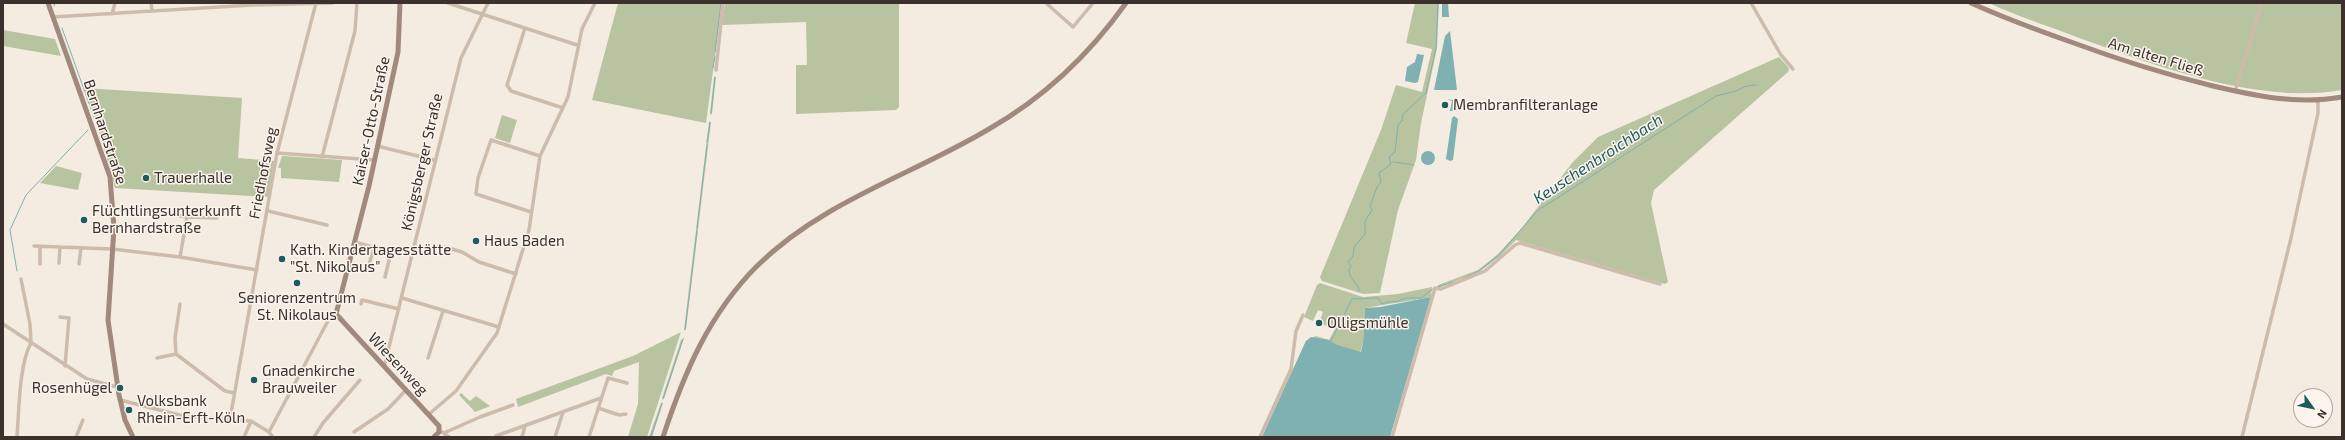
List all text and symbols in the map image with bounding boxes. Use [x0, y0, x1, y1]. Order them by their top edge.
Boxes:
street label: Am alten Fließ [2106, 34, 2206, 80]
street label: Kaiser-Otto-Straße [349, 55, 393, 187]
street label: Bernhardstraße [80, 77, 130, 187]
street label: Königsberger Straße [397, 92, 447, 232]
place label: Membranfilteranlage [1453, 96, 1598, 114]
marker: Membranfilteranlage [1440, 100, 1450, 110]
water label: Keuschenbroichbach [1530, 110, 1666, 208]
street label: Friedhofsweg [245, 125, 281, 221]
place label: Trauerhalle [154, 169, 232, 187]
marker: Trauerhalle [141, 173, 151, 183]
place label: Flüchtlingsunterkunft Bernhardstraße [92, 202, 241, 237]
marker: Flüchtlingsunterkunft Bernhardstraße [79, 215, 89, 225]
place label: Haus Baden [484, 232, 565, 250]
marker: Haus Baden [471, 236, 481, 246]
place label: Kath. Kindertagesstätte "St. Nikolaus" [290, 241, 451, 276]
marker: Kath. Kindertagesstätte "St. Nikolaus" [277, 254, 287, 264]
marker: Seniorenzentrum St. Nikolaus [292, 278, 302, 288]
place label: Seniorenzentrum St. Nikolaus [238, 289, 356, 324]
place label: Olligsmühle [1327, 314, 1409, 332]
marker: Olligsmühle [1314, 318, 1324, 328]
street label: Wiesenweg [364, 329, 432, 399]
place label: Gnadenkirche Brauweiler [262, 362, 355, 397]
marker: Gnadenkirche Brauweiler [249, 375, 259, 385]
place label: Rosenhügel [32, 379, 112, 397]
marker: Rosenhügel [115, 383, 125, 393]
north arrow [2293, 388, 2333, 428]
place label: Volksbank Rhein-Erft-Köln [137, 392, 245, 427]
marker: Volksbank Rhein-Erft-Köln [124, 405, 134, 415]
text: N [2315, 407, 2330, 421]

